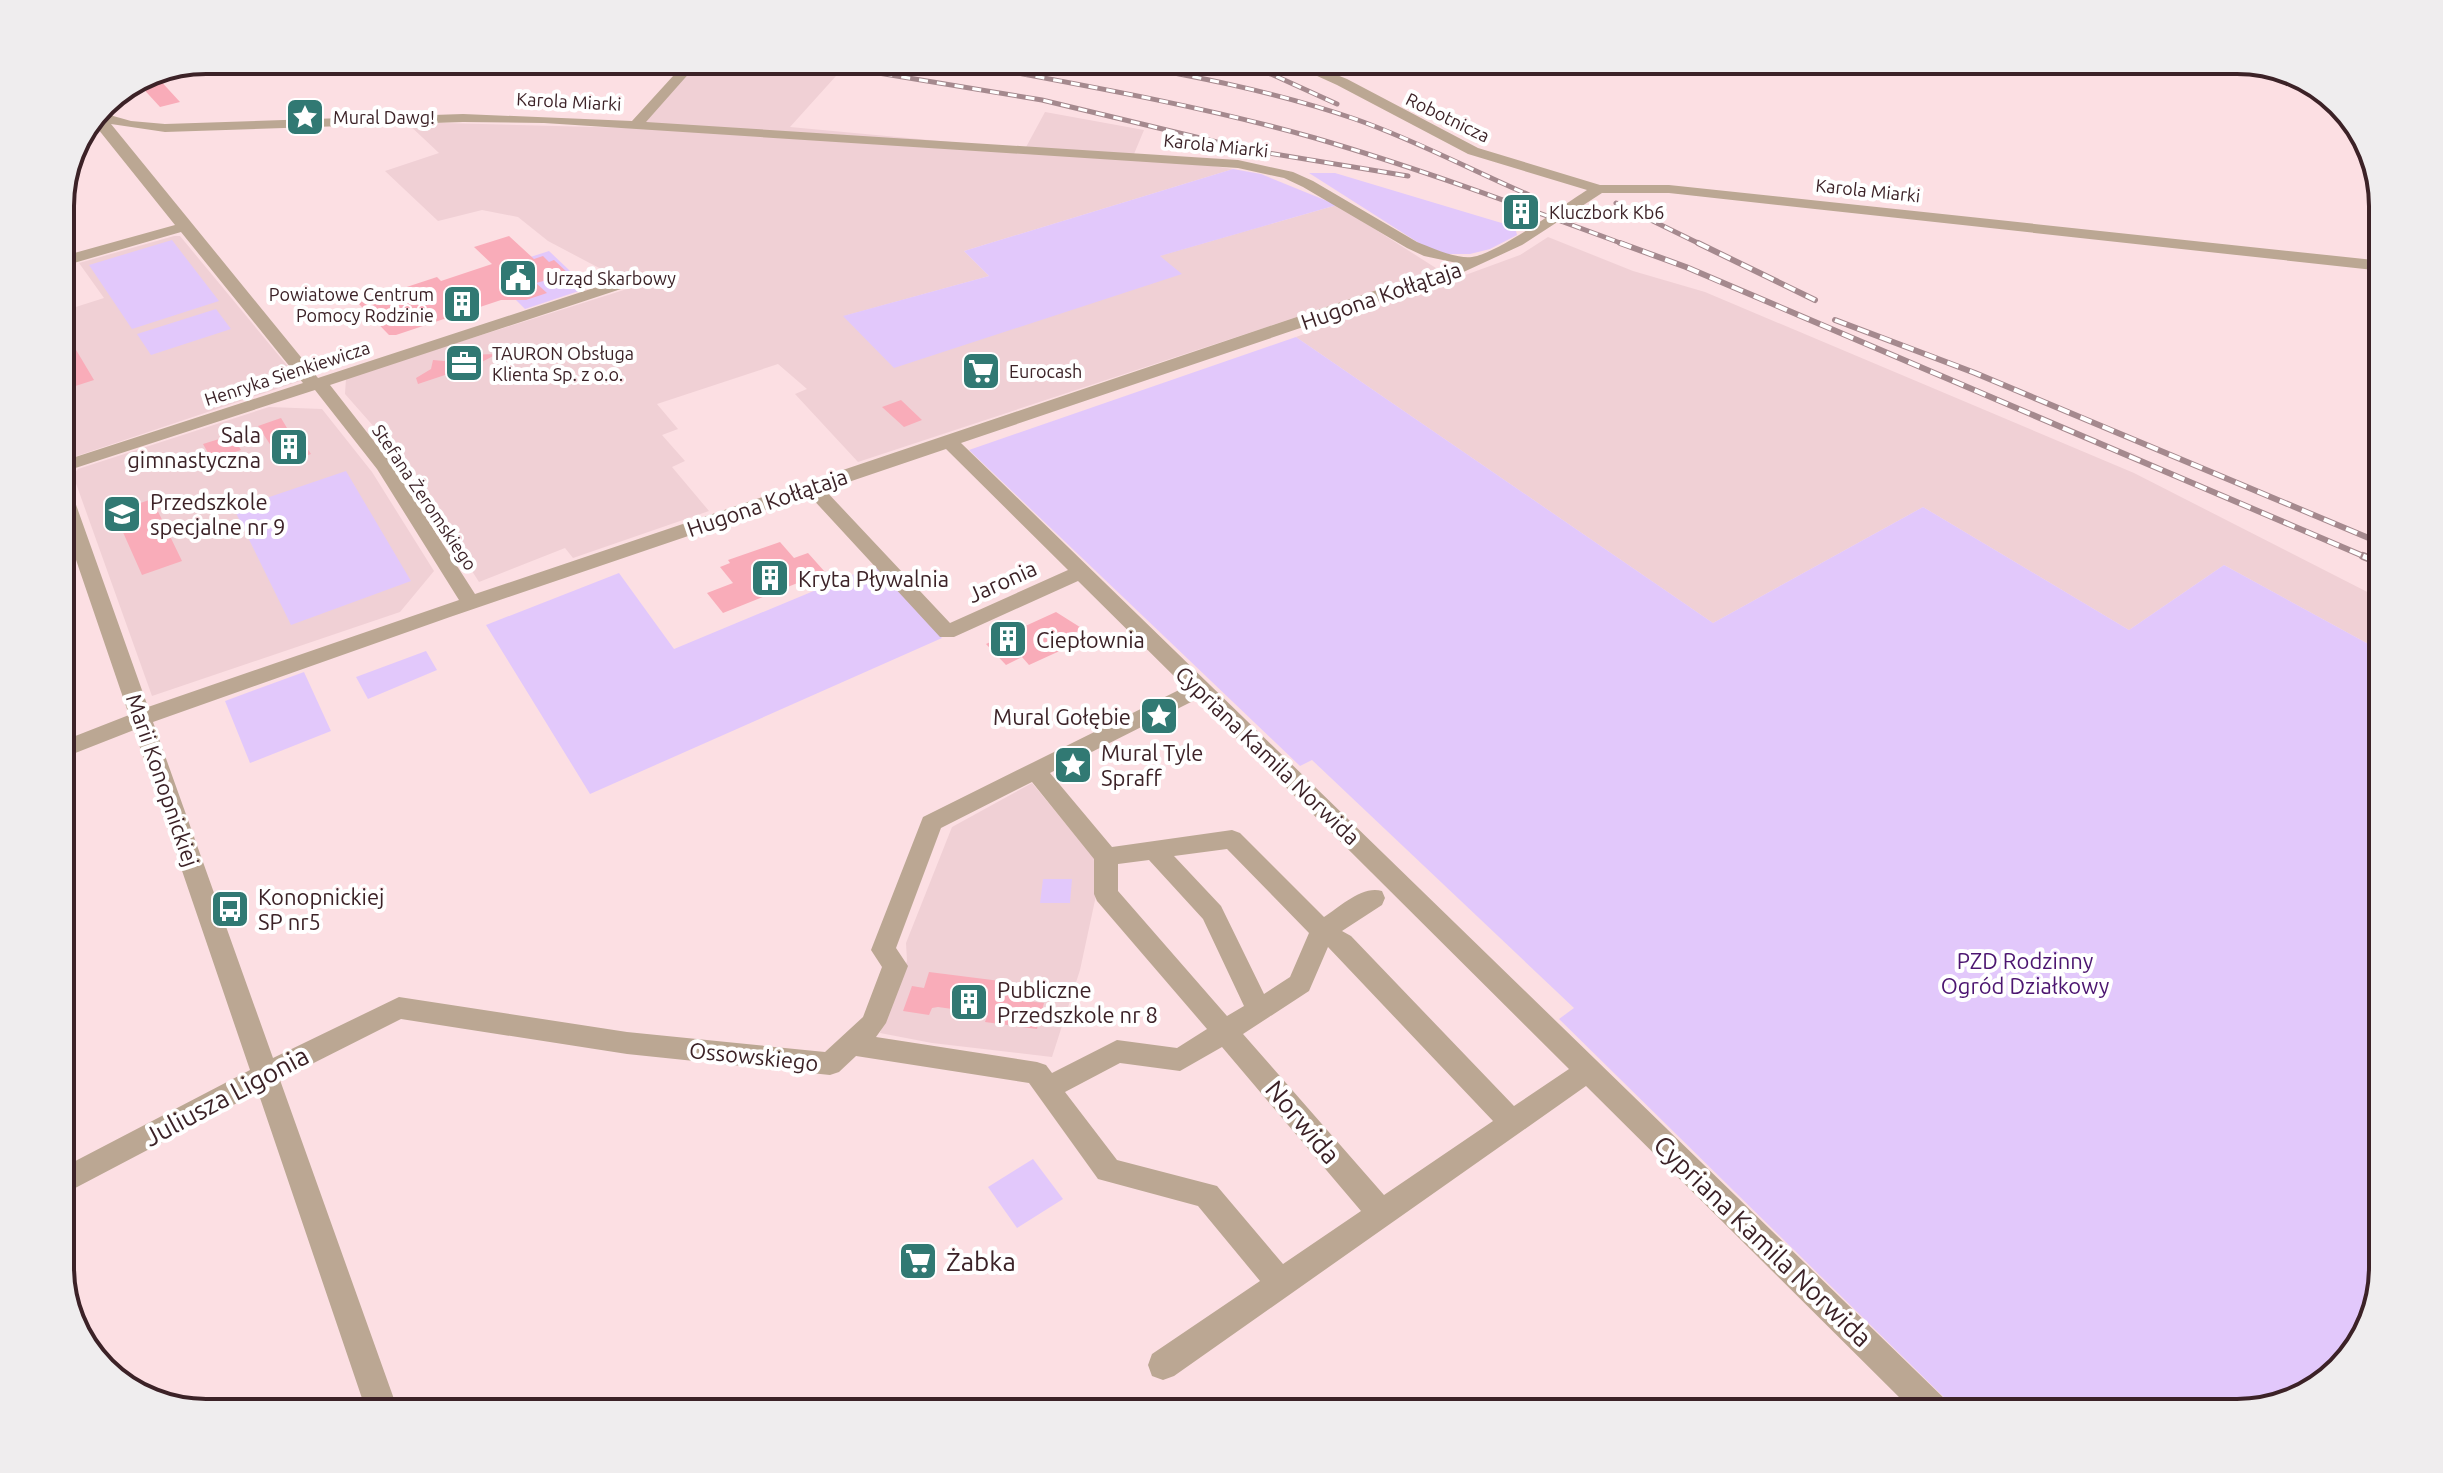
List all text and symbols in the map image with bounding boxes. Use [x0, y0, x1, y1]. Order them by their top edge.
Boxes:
street label: Karola Miarki [516, 88, 622, 114]
street label: Robotnicza [1403, 88, 1493, 146]
place icon: Mural Dawg! [284, 96, 326, 138]
place label: Mural Dawg! [333, 107, 435, 127]
street label: Karola Miarki [1163, 130, 1269, 160]
street label: Karola Miarki [1815, 175, 1921, 205]
building icon: Kluczbork Kb6 [1500, 191, 1542, 233]
place label: Kluczbork Kb6 [1549, 202, 1664, 222]
street label: Hugona Kołłątaja [1298, 256, 1464, 334]
public building icon: Urząd Skarbowy [497, 257, 539, 299]
place label: Urząd Skarbowy [546, 268, 676, 288]
building icon: Powiatowe Centrum Pomocy Rodzinie [441, 283, 483, 325]
place label: Powiatowe Centrum Pomocy Rodzinie [269, 284, 434, 325]
street label: Henryka Sienkiewicza [202, 337, 372, 409]
office icon: TAURON Obsługa Klienta Sp. z o.o. [443, 342, 485, 384]
place label: TAURON Obsługa Klienta Sp. z o.o. [492, 343, 634, 384]
supermarket icon: Eurocash [960, 350, 1002, 392]
place label: Eurocash [1009, 361, 1082, 381]
street label: Stefana Żeromskiego [369, 420, 481, 574]
place label: Sala gimnastyczna [127, 422, 261, 472]
building icon: Sala gimnastyczna [268, 426, 310, 468]
street label: Hugona Kołłątaja [684, 463, 850, 541]
place label: Przedszkole specjalne nr 9 [150, 489, 285, 539]
school or university icon: Przedszkole specjalne nr 9 [101, 493, 143, 535]
street label: Jaronia [964, 555, 1040, 607]
building icon: Kryta Pływalnia [749, 557, 791, 599]
place label: Kryta Pływalnia [798, 566, 949, 591]
building icon: Ciepłownia [987, 618, 1029, 660]
place label: Ciepłownia [1036, 627, 1145, 652]
street label: Cypriana Kamila Norwida [1171, 661, 1365, 849]
street label: Marii Konopnickiej [122, 690, 204, 870]
place icon: Mural Gołębie [1138, 695, 1180, 737]
place label: Mural Gołębie [993, 704, 1131, 729]
place label: Mural Tyle Spraff [1101, 740, 1203, 790]
place icon: Mural Tyle Spraff [1052, 744, 1094, 786]
place label: Konopnickiej SP nr5 [258, 884, 384, 934]
bus stop icon: Konopnickiej SP nr5 [209, 888, 251, 930]
park label: PZD Rodzinny Ogród Działkowy [1941, 948, 2110, 998]
place label: Publiczne Przedszkole nr 8 [997, 977, 1158, 1027]
building icon: Publiczne Przedszkole nr 8 [948, 981, 990, 1023]
street label: Ossowskiego [688, 1037, 820, 1075]
street label: Juliusza Ligonia [139, 1040, 313, 1152]
street label: Norwida [1260, 1075, 1346, 1169]
street label: Cypriana Kamila Norwida [1648, 1130, 1878, 1352]
supermarket icon: Żabka [897, 1240, 939, 1282]
place label: Żabka [946, 1247, 1016, 1276]

